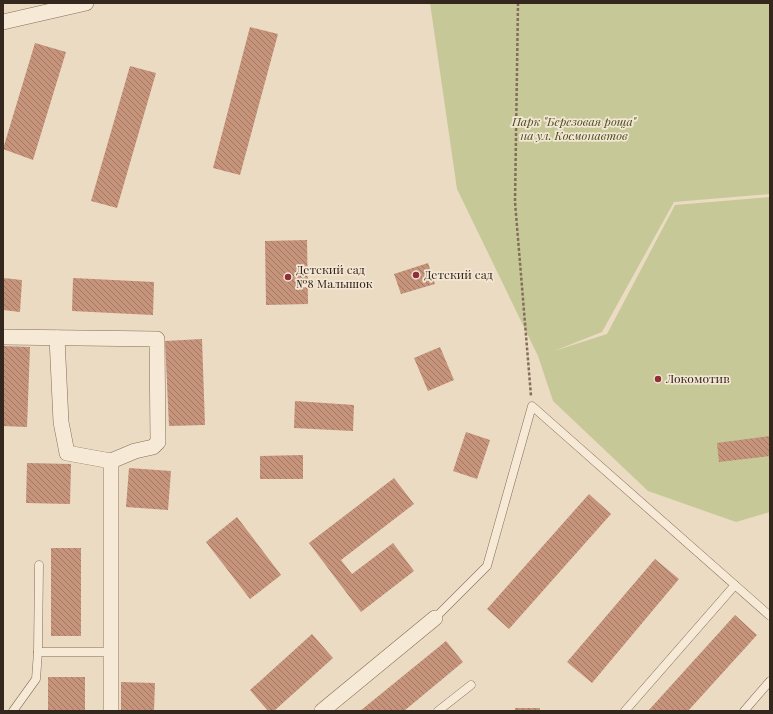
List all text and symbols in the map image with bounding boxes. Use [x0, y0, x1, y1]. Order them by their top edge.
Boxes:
park label: Парк "Березовая роща" на ул. Космонавтов [511, 113, 638, 143]
place label: Детский сад №8 Малышок [296, 261, 373, 291]
place label: Детский сад [424, 266, 494, 282]
marker: Детский сад [411, 270, 421, 280]
marker: Детский сад №8 Малышок [283, 272, 293, 282]
place label: Локомотив [665, 370, 730, 386]
marker: Локомотив [653, 374, 663, 384]

